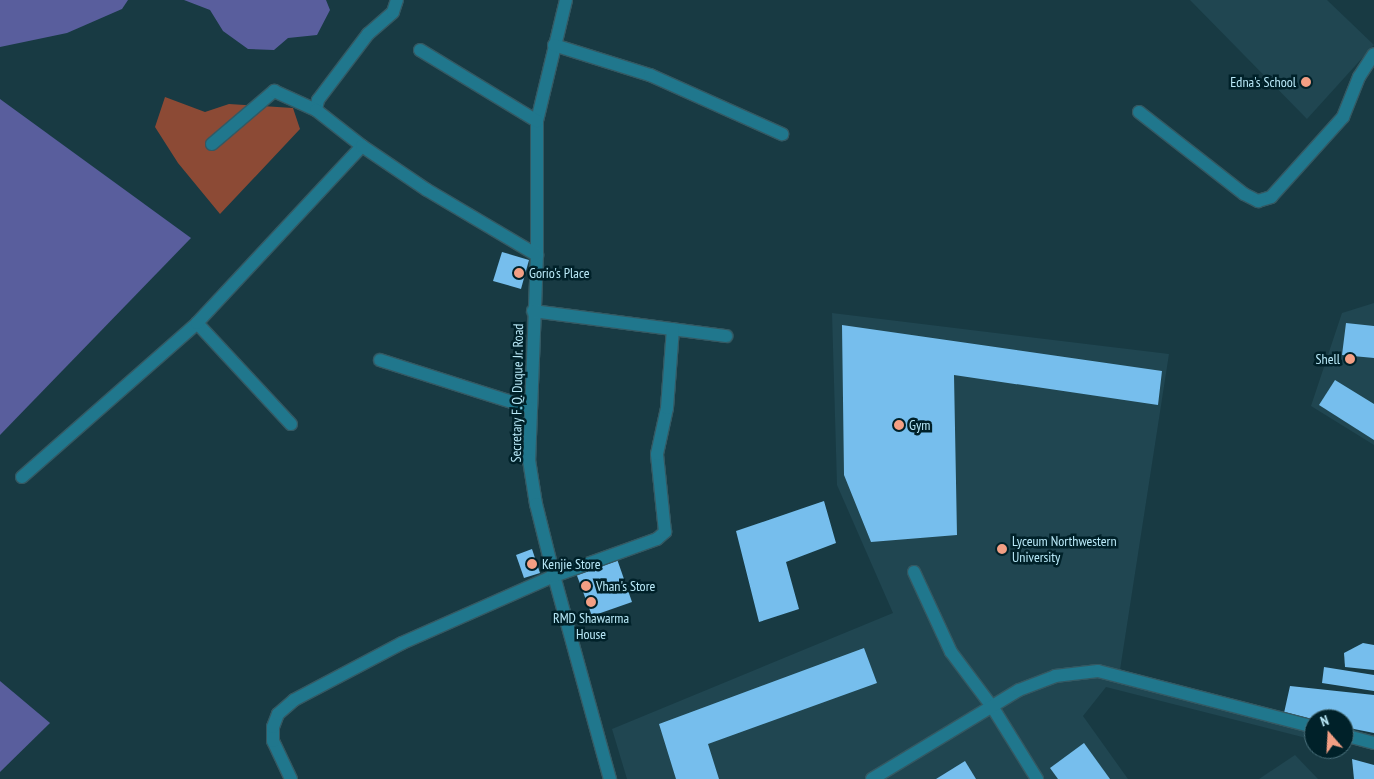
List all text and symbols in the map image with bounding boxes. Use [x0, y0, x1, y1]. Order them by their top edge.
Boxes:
place label: Edna's School [1230, 74, 1296, 90]
marker: Edna's School [1300, 76, 1312, 88]
place label: Gorio's Place [529, 265, 589, 281]
marker: Gorio's Place [513, 267, 525, 279]
street label: Secretary F. Q. Duque Jr. Road [507, 322, 527, 464]
place label: Shell [1316, 351, 1340, 367]
marker: Shell [1344, 353, 1356, 365]
place label: Gym [909, 417, 930, 433]
marker: Gym [893, 419, 905, 431]
place label: Lyceum Northwestern University [1012, 533, 1117, 566]
marker: Lyceum Northwestern University [996, 543, 1008, 555]
place label: Kenjie Store [542, 556, 600, 572]
marker: Kenjie Store [526, 558, 538, 570]
place label: Vhan's Store [596, 578, 655, 594]
marker: Vhan's Store [580, 580, 592, 592]
marker: RMD Shawarma House [585, 596, 597, 608]
place label: RMD Shawarma House [553, 610, 629, 642]
north arrow [1304, 709, 1354, 759]
text: N [1318, 711, 1331, 731]

